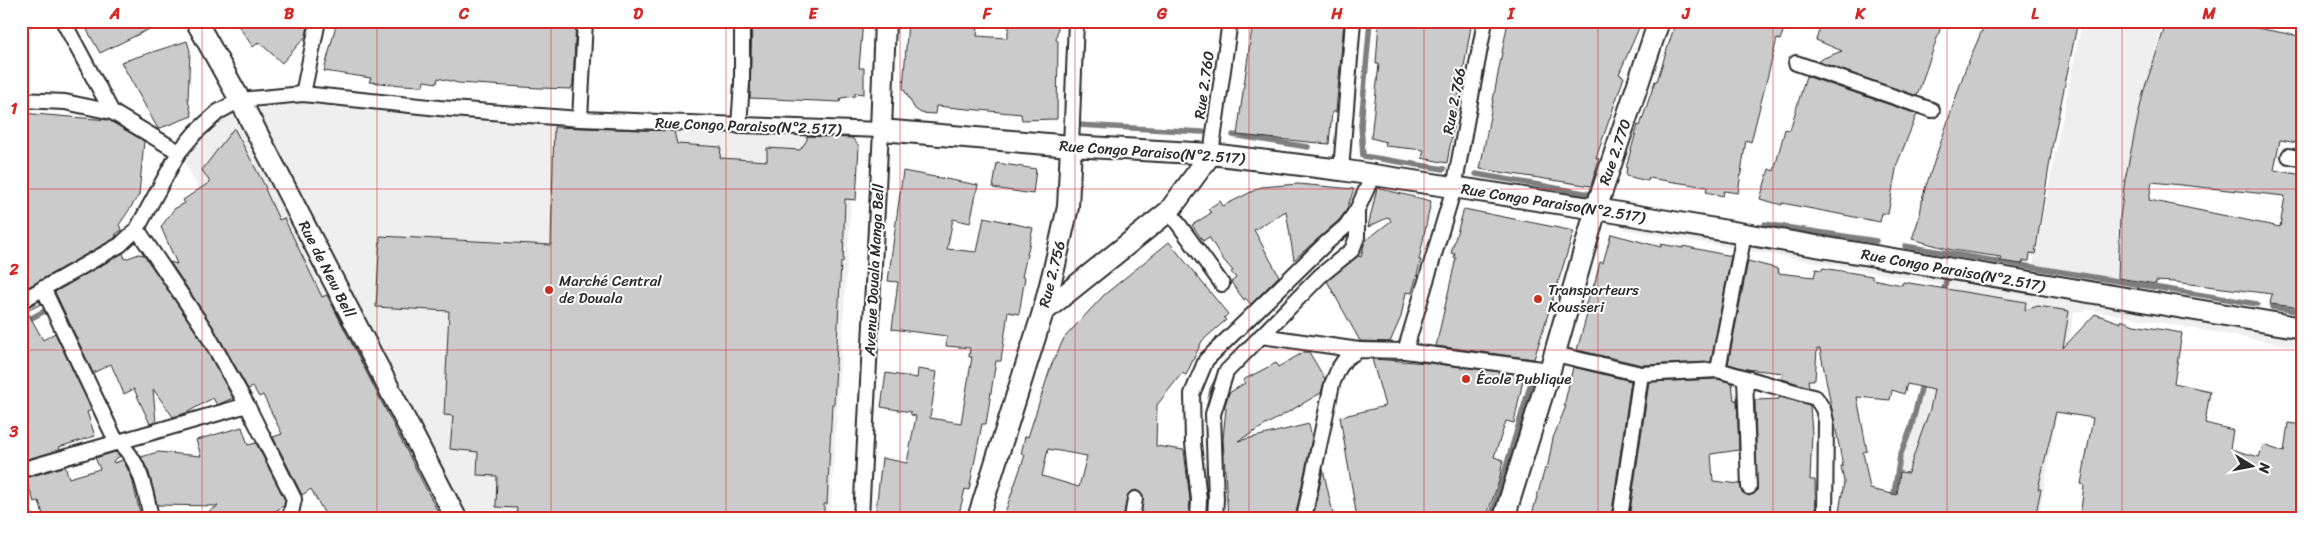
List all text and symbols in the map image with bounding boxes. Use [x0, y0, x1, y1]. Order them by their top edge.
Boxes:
text: A [109, 0, 120, 28]
text: B [284, 0, 295, 28]
text: C [458, 0, 470, 28]
text: D [633, 0, 643, 28]
text: E [809, 0, 819, 28]
text: F [982, 0, 993, 28]
text: G [1156, 0, 1168, 28]
text: H [1330, 0, 1343, 28]
text: I [1507, 0, 1516, 28]
text: J [1681, 0, 1691, 28]
text: K [1854, 0, 1866, 28]
text: L [2031, 0, 2039, 28]
text: M [2201, 0, 2216, 28]
street label: Rue 2.760 [1186, 49, 1222, 121]
street label: Rue 2.766 [1435, 65, 1473, 137]
text: 1 [11, 94, 18, 123]
street label: Rue Congo Paraiso(N°2.517) [655, 110, 842, 142]
street label: Rue 2.770 [1592, 115, 1638, 189]
street label: Rue Congo Paraiso(N°2.517) [1058, 133, 1246, 172]
street label: Rue Congo Paraiso(N°2.517) [1459, 176, 1648, 230]
street label: Avenue Douala Manga Bell [856, 183, 892, 358]
street label: Rue de New Bell [291, 216, 363, 323]
street label: Rue 2.756 [1031, 238, 1073, 310]
street label: Rue Congo Paraiso(N°2.517) [1859, 241, 2048, 299]
text: 2 [8, 255, 19, 284]
place label: Marché Central de Douala [559, 268, 662, 311]
place label: Transporteurs Kousseri [1548, 277, 1639, 320]
marker: Marché Central de Douala [543, 284, 555, 296]
marker: Transporteurs Kousseri [1532, 293, 1544, 305]
place label: École Publique [1476, 366, 1571, 392]
marker: École Publique [1460, 373, 1472, 385]
text: 3 [9, 417, 19, 446]
north arrow [2226, 442, 2276, 492]
text: N [2251, 460, 2278, 475]

